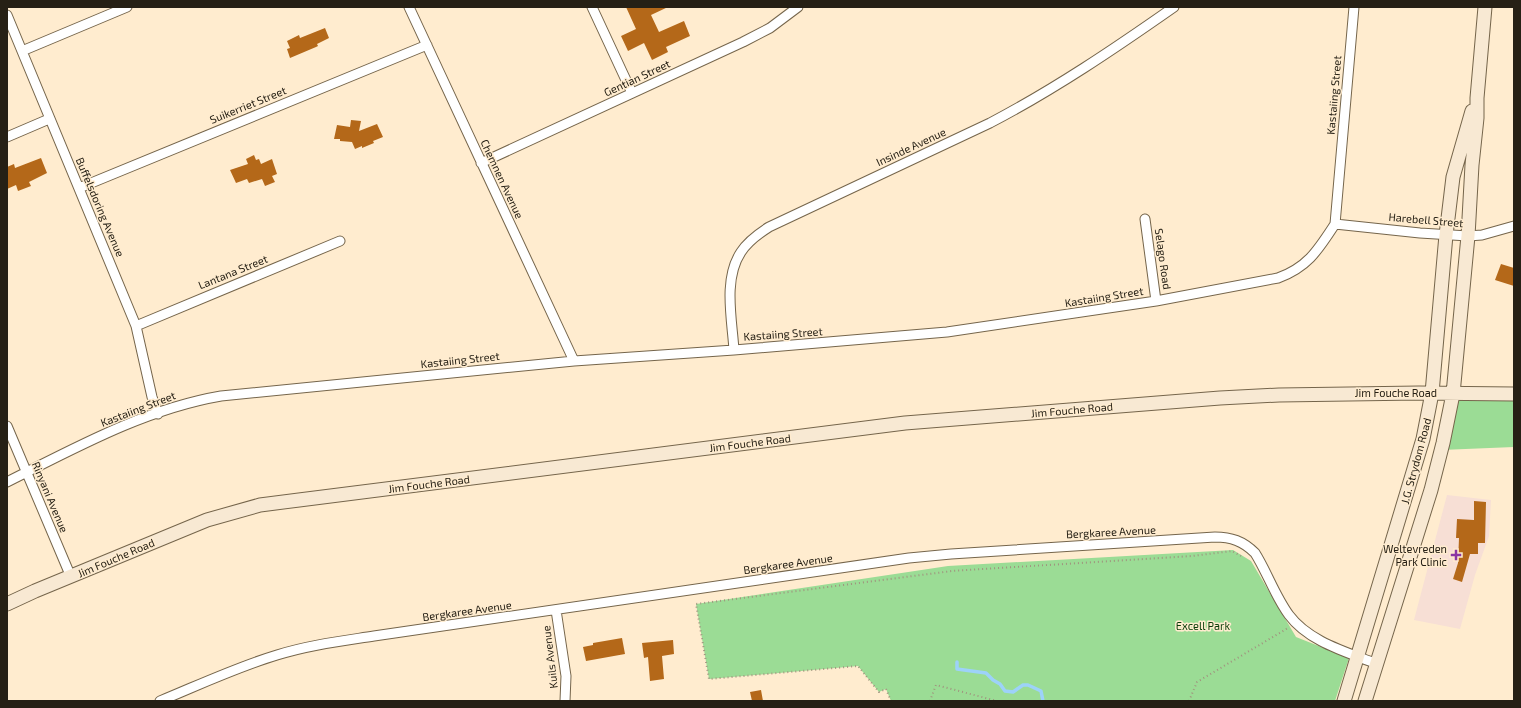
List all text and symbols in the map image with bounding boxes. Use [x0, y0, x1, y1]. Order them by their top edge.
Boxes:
street label: Kastaiing Street [1324, 55, 1343, 135]
street label: Gentian Street [602, 57, 672, 99]
street label: Suikerriet Street [208, 83, 288, 126]
street label: Insinde Avenue [874, 125, 948, 168]
street label: Chemnen Avenue [478, 137, 527, 221]
street label: Buffelsdoring Avenue [74, 155, 127, 259]
street label: Harebell Street [1388, 210, 1464, 229]
street label: Selago Road [1153, 228, 1174, 290]
street label: Lantana Street [196, 252, 269, 291]
street label: Kastaiing Street [1064, 284, 1144, 309]
street label: Kastaiing Street [743, 324, 823, 343]
street label: Kastaiing Street [420, 349, 500, 370]
street label: Jim Fouche Road [1355, 386, 1437, 399]
street label: Kastaiing Street [98, 388, 177, 429]
street label: Jim Fouche Road [1030, 399, 1114, 420]
street label: J.G. Strydom Road [1398, 416, 1433, 505]
street label: Jim Fouche Road [708, 431, 792, 454]
street label: Rinyani Avenue [30, 459, 71, 534]
street label: Jim Fouche Road [387, 472, 471, 495]
street label: Bergkaree Avenue [1066, 523, 1156, 540]
street label: Jim Fouche Road [75, 535, 156, 580]
place label: Weltevreden Park Clinic [1383, 542, 1447, 568]
marker: Weltevreden Park Clinic [1450, 549, 1462, 561]
street label: Bergkaree Avenue [742, 551, 833, 576]
street label: Bergkaree Avenue [421, 598, 512, 623]
park label: Excell Park [1176, 619, 1231, 632]
street label: Kuils Avenue [539, 625, 560, 689]

